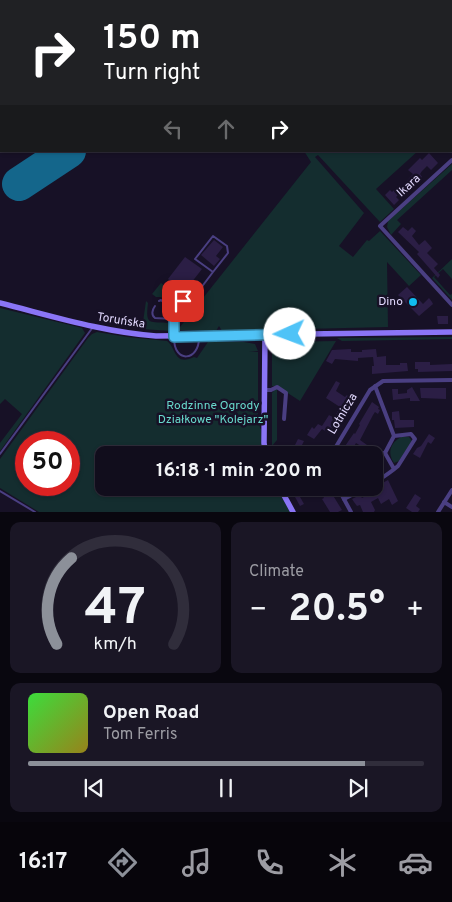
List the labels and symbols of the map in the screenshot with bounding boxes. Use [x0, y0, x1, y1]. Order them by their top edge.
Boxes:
street label: Ikara [394, 171, 424, 201]
pin [162, 280, 204, 322]
place label: Dino [378, 294, 403, 310]
marker: Dino [407, 296, 419, 308]
position arrow [263, 307, 315, 359]
street label: Toruńska [96, 309, 146, 333]
street label: Lotnicza [324, 390, 362, 438]
park label: Rodzinne Ogrody Działkowe "Kolejarz" [158, 398, 268, 428]
speed limit sign: 50 [15, 431, 80, 496]

